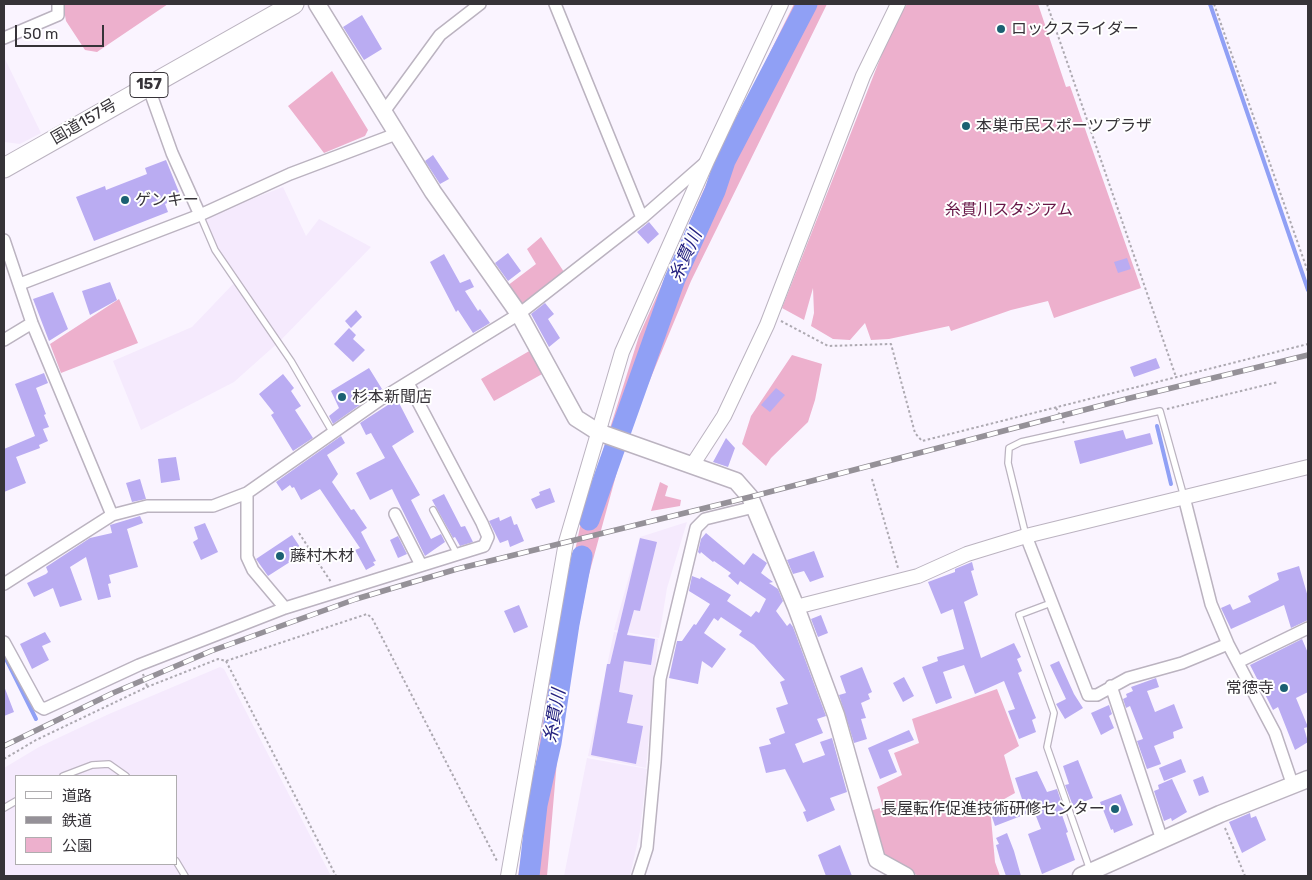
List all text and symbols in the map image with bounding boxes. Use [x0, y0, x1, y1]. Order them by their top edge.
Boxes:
scale bar [18, 15, 106, 47]
place label: ロックスライダー [1011, 19, 1139, 39]
marker: ロックスライダー [995, 23, 1007, 35]
text: 50 m [23, 25, 58, 43]
road number: 157 [130, 72, 168, 98]
street label: 国道157号 [48, 96, 120, 148]
place label: 本巣市民スポーツプラザ [976, 116, 1152, 136]
marker: 本巣市民スポーツプラザ [960, 120, 972, 132]
place label: ゲンキー [135, 190, 199, 210]
marker: ゲンキー [119, 194, 131, 206]
park label: 糸貫川スタジアム [945, 200, 1073, 220]
water label: 糸貫川 [665, 227, 707, 285]
place label: 杉本新聞店 [352, 387, 432, 407]
marker: 杉本新聞店 [336, 391, 348, 403]
place label: 藤村木材 [290, 546, 354, 566]
marker: 藤村木材 [274, 550, 286, 562]
place label: 常徳寺 [1226, 678, 1274, 698]
marker: 常徳寺 [1278, 682, 1290, 694]
water label: 糸貫川 [540, 688, 570, 744]
legend [15, 775, 178, 865]
text: 道路 [62, 787, 92, 805]
place label: 長屋転作促進技術研修センター [881, 799, 1105, 819]
marker: 長屋転作促進技術研修センター [1109, 803, 1121, 815]
text: 鉄道 [62, 812, 92, 830]
text: 公園 [62, 837, 92, 855]

